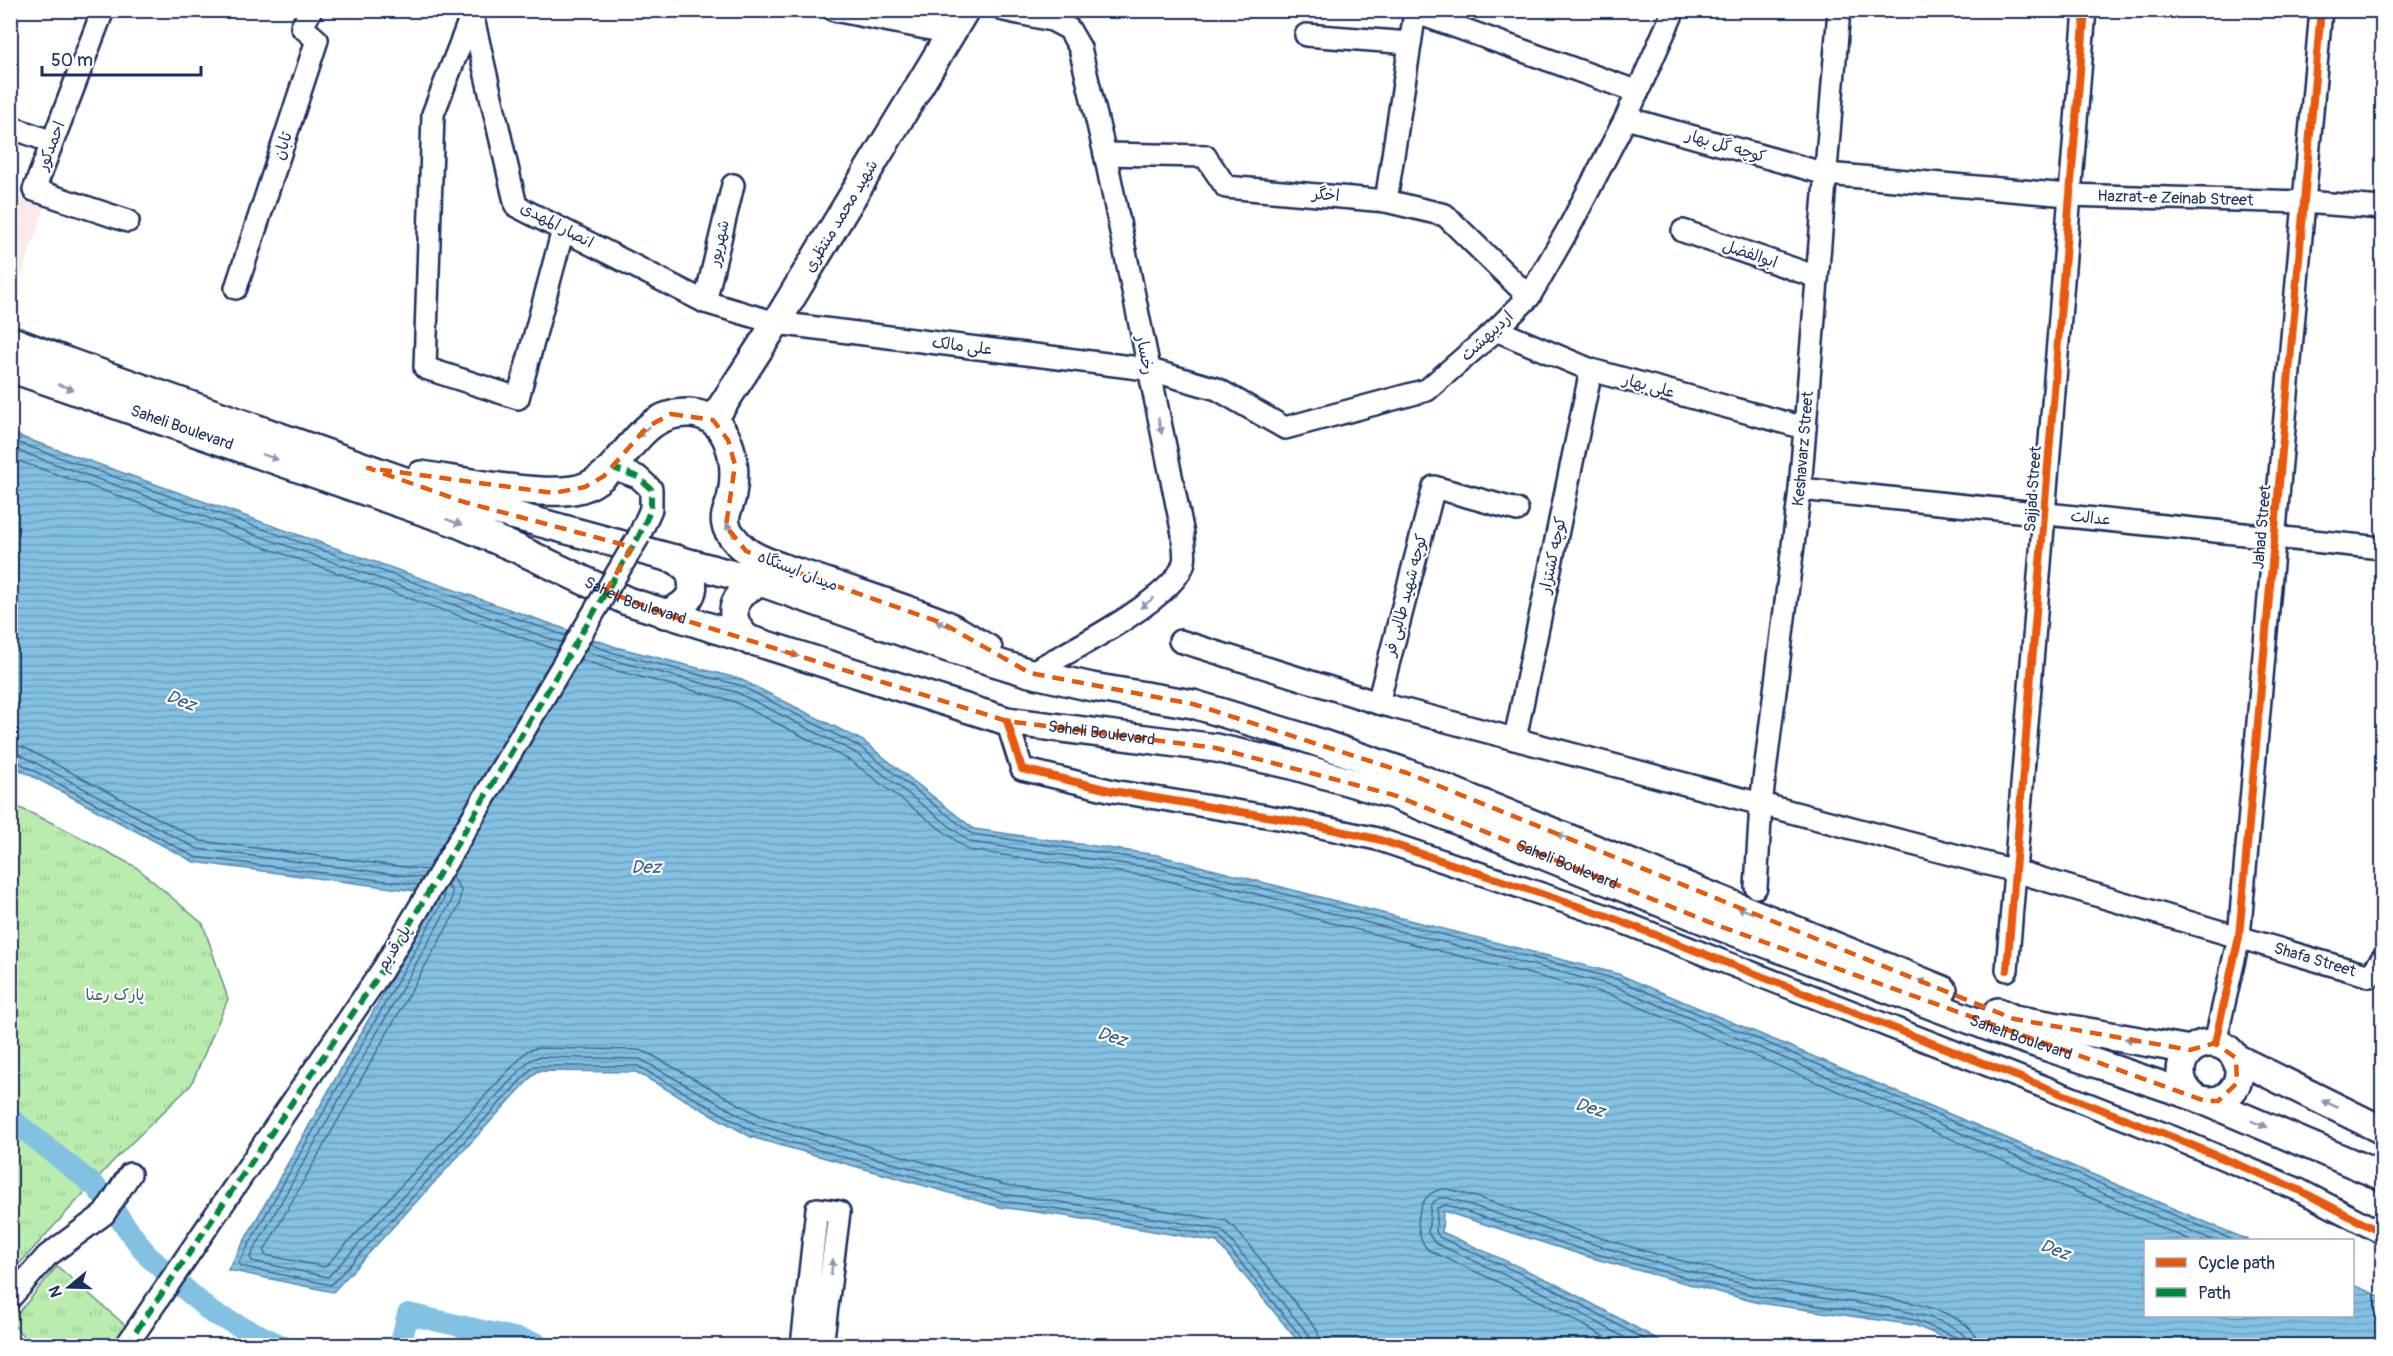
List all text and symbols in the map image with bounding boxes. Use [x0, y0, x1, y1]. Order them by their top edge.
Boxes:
scale bar [42, 39, 201, 77]
text: 50 m [51, 49, 93, 72]
street label: احمدکور [32, 118, 70, 175]
street label: کوچه گل بهار [1682, 124, 1768, 167]
street label: تابان [269, 129, 297, 163]
street label: شهید محمد منتظری [799, 156, 883, 276]
street label: اخگر [1310, 184, 1340, 206]
street label: Hazrat-e Zeinab Street [2097, 186, 2254, 211]
street label: انصار المهدی [517, 197, 597, 253]
street label: شهریور [704, 218, 734, 270]
street label: ابوالفضل [1720, 235, 1780, 273]
street label: اردیبهشت [1456, 307, 1518, 365]
street label: علی مالک [931, 332, 993, 360]
street label: رخسار [1131, 333, 1159, 376]
street label: علی بهار [1619, 369, 1677, 402]
one-way arrow [57, 382, 75, 392]
street label: Keshavarz Street [1788, 390, 1818, 507]
street label: Saheli Boulevard [128, 401, 236, 455]
one-way arrow [1155, 416, 1165, 435]
one-way arrow [636, 425, 650, 439]
street label: Sajjad Street [2020, 445, 2046, 533]
one-way arrow [261, 452, 279, 462]
street label: Jahad Street [2248, 483, 2276, 570]
street label: عدالت [2069, 506, 2113, 530]
street label: کوچه کشتزار [1535, 515, 1571, 597]
one-way arrow [445, 518, 463, 527]
one-way arrow [726, 521, 736, 539]
street label: کوچه شهید طالبی فر [1380, 532, 1432, 660]
street label: میدان ایستگاه [755, 546, 841, 596]
street label: Saheli Boulevard [581, 572, 689, 629]
one-way arrow [1139, 596, 1155, 609]
one-way arrow [934, 620, 951, 629]
one-way arrow [782, 650, 800, 659]
water label: Dez [163, 685, 201, 718]
street label: Saheli Boulevard [1047, 716, 1156, 750]
one-way arrow [1555, 832, 1573, 841]
street label: Saheli Boulevard [1513, 835, 1621, 894]
water label: Dez [631, 856, 663, 879]
one-way arrow [1736, 905, 1754, 914]
street label: پل قدیم [372, 921, 417, 976]
street label: Shafa Street [2272, 938, 2359, 981]
one-way arrow [1916, 978, 1934, 988]
park label: پارک رعنا [86, 985, 145, 1005]
street label: Saheli Boulevard [1967, 1010, 2075, 1065]
water label: Dez [1095, 1022, 1132, 1053]
one-way arrow [2123, 1035, 2142, 1044]
water label: Dez [1573, 1093, 1610, 1124]
one-way arrow [2322, 1100, 2339, 1109]
one-way arrow [2250, 1120, 2268, 1129]
water label: Dez [2037, 1234, 2075, 1267]
legend [2144, 1239, 2354, 1317]
text: Cycle path [2198, 1252, 2275, 1275]
north arrow [39, 1257, 99, 1317]
one-way arrow [827, 1257, 836, 1276]
text: Path [2198, 1282, 2231, 1305]
text: N [44, 1283, 67, 1300]

